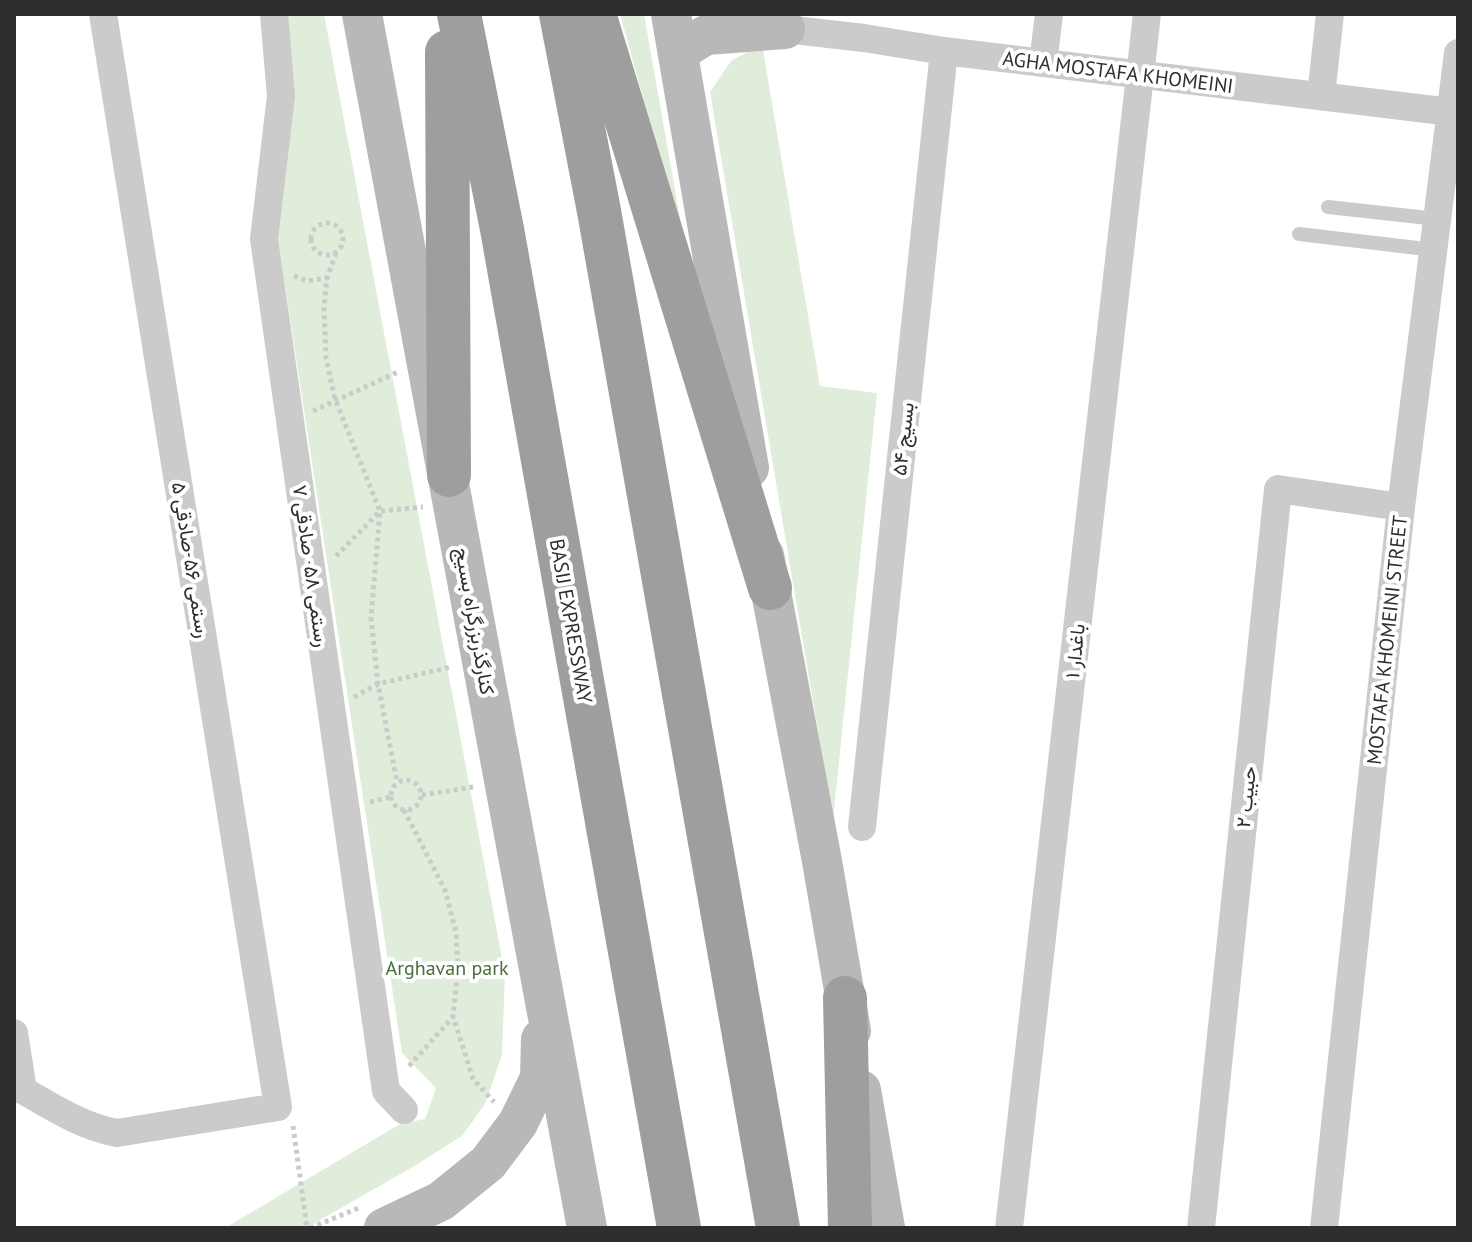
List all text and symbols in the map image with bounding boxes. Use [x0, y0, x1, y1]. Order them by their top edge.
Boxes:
street label: AGHA MOSTAFA KHOMEINI [1001, 45, 1235, 99]
street label: بسیج ۵۴ [886, 401, 921, 477]
street label: رستمی ۵۶-صادقی ۵ [166, 480, 216, 640]
street label: رستمی ۵۸- صادقی ۷ [287, 483, 335, 649]
street label: MOSTAFA KHOMEINI STREET [1361, 514, 1413, 766]
street label: BASIJ EXPRESSWAY [544, 537, 598, 706]
street label: کنارگذربزرگراه بسیج [448, 545, 501, 697]
street label: باغدار ۱ [1059, 622, 1091, 680]
street label: حبیب ۲ [1230, 765, 1262, 829]
park label: Arghavan park [385, 955, 509, 981]

